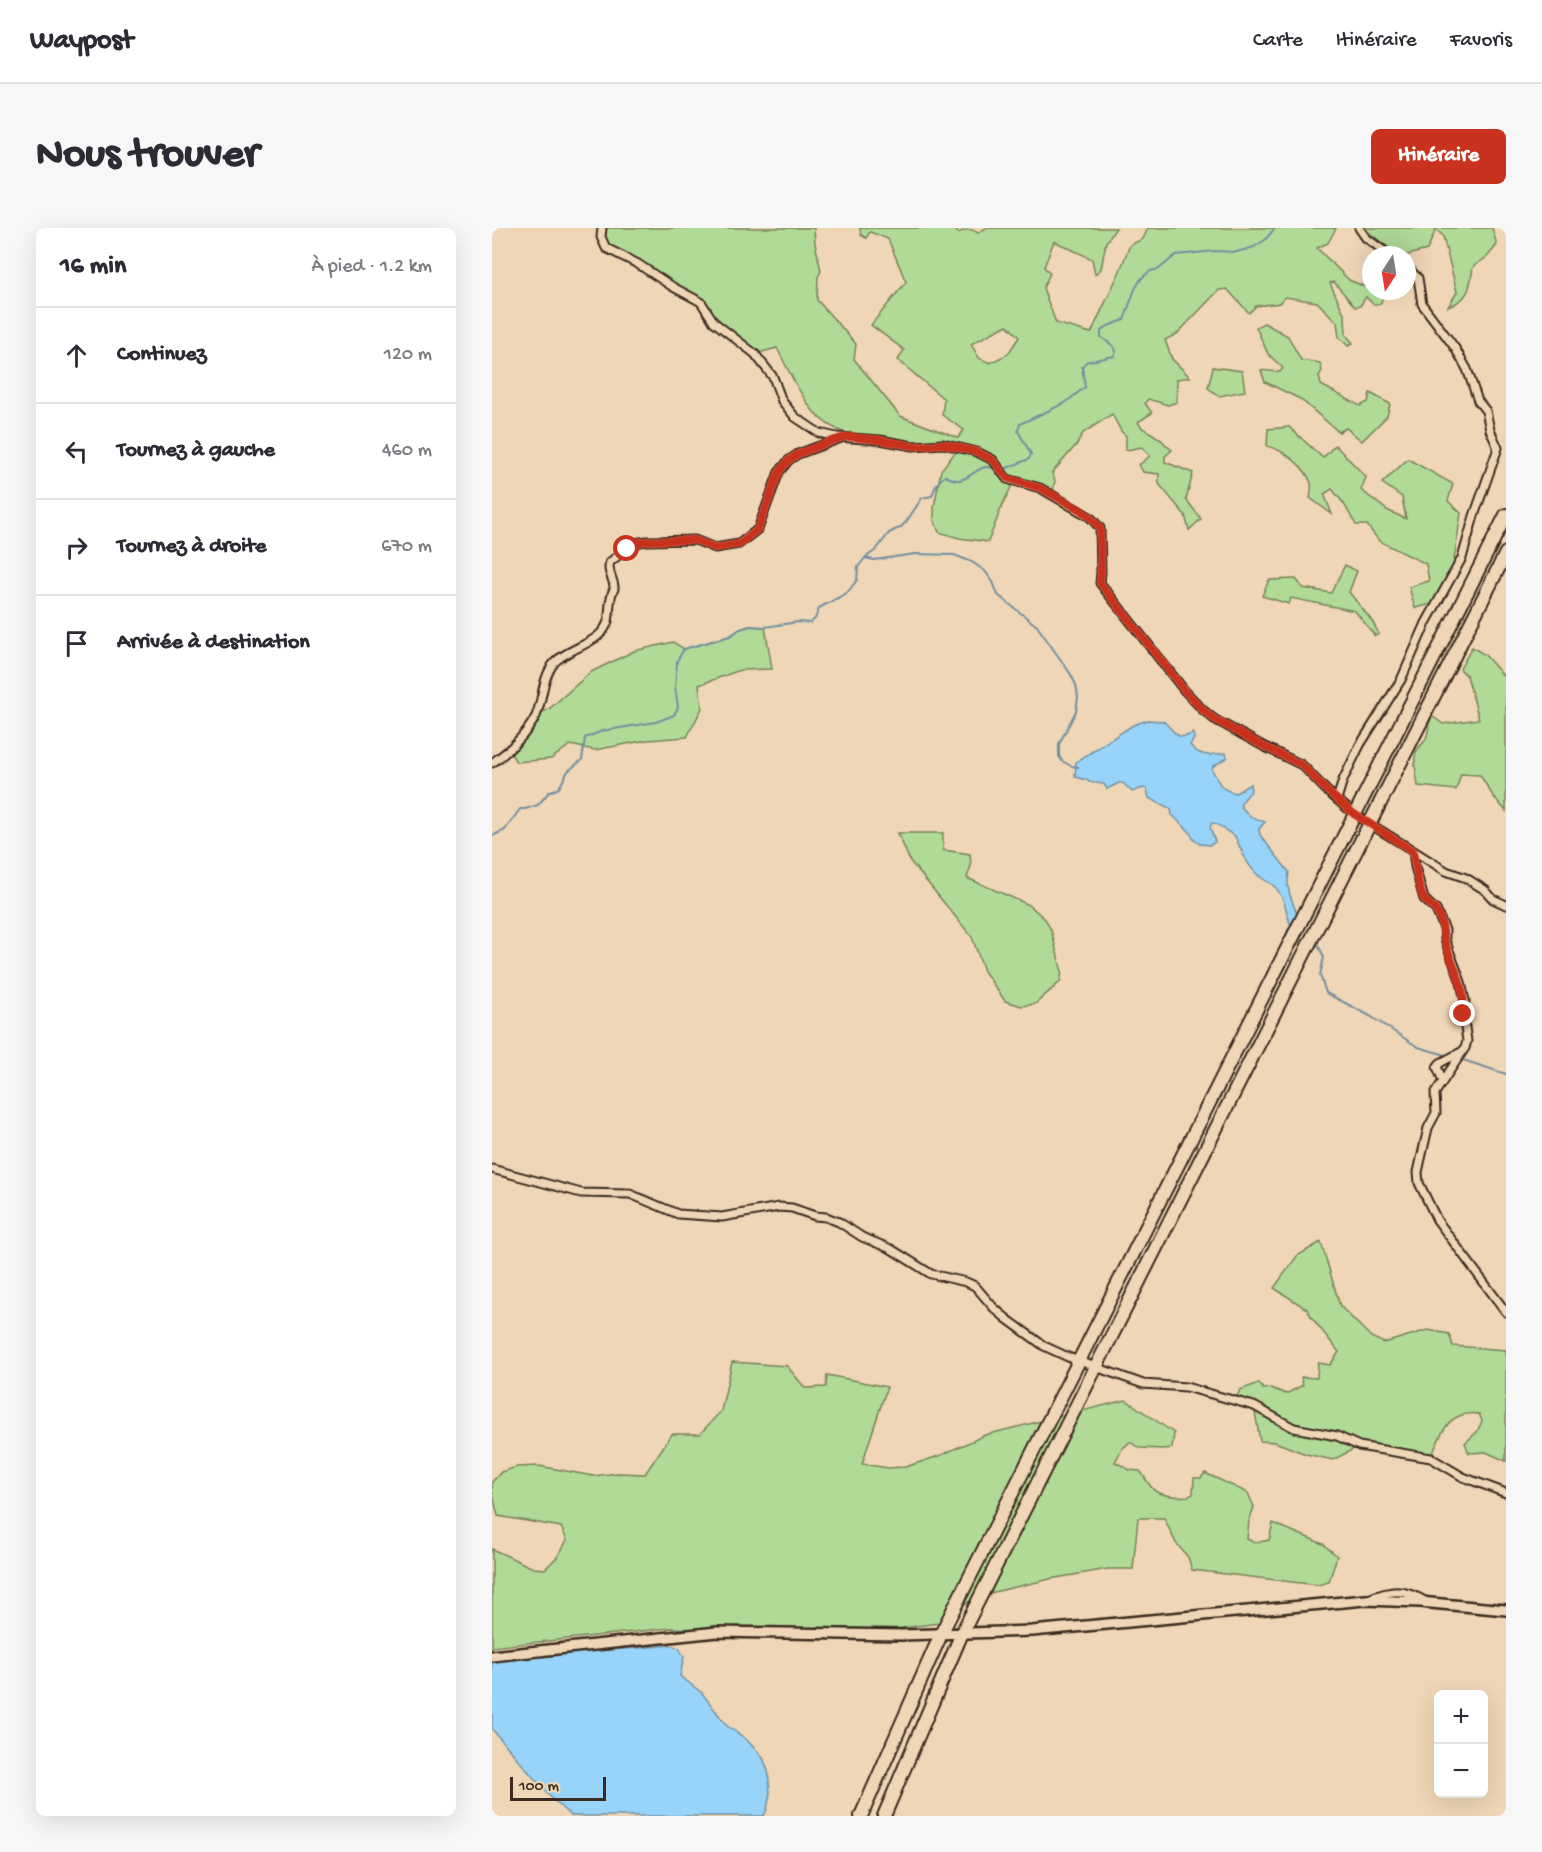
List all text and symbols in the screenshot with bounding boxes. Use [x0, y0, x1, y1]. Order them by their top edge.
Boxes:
text: Waypost [30, 25, 133, 58]
text: Carte [1253, 29, 1303, 54]
text: Itinéraire [1336, 29, 1417, 54]
text: Favoris [1450, 29, 1512, 54]
button: Itinéraire [1371, 129, 1506, 184]
text: Nous trouver [36, 132, 259, 181]
north arrow [1362, 246, 1416, 300]
text: 16 min [60, 252, 126, 283]
text: À pied · 1.2 km [311, 256, 432, 279]
icon: ahead [60, 339, 93, 372]
text: Continuez [117, 342, 206, 368]
text: 120 m [384, 344, 432, 367]
icon: left [60, 435, 93, 468]
text: Tournez à gauche [117, 438, 275, 464]
text: 460 m [382, 440, 432, 463]
icon: right [60, 531, 93, 564]
text: Tournez à droite [117, 534, 266, 560]
route start [613, 535, 639, 561]
text: 670 m [381, 536, 432, 559]
icon: arrive [60, 627, 93, 660]
text: Arrivée à destination [117, 630, 310, 656]
route end [1449, 1000, 1475, 1026]
map controls [1434, 1690, 1488, 1798]
button: + [1434, 1690, 1488, 1744]
button: − [1434, 1744, 1488, 1798]
scale bar [510, 1774, 606, 1802]
text: 100 m [519, 1778, 559, 1797]

